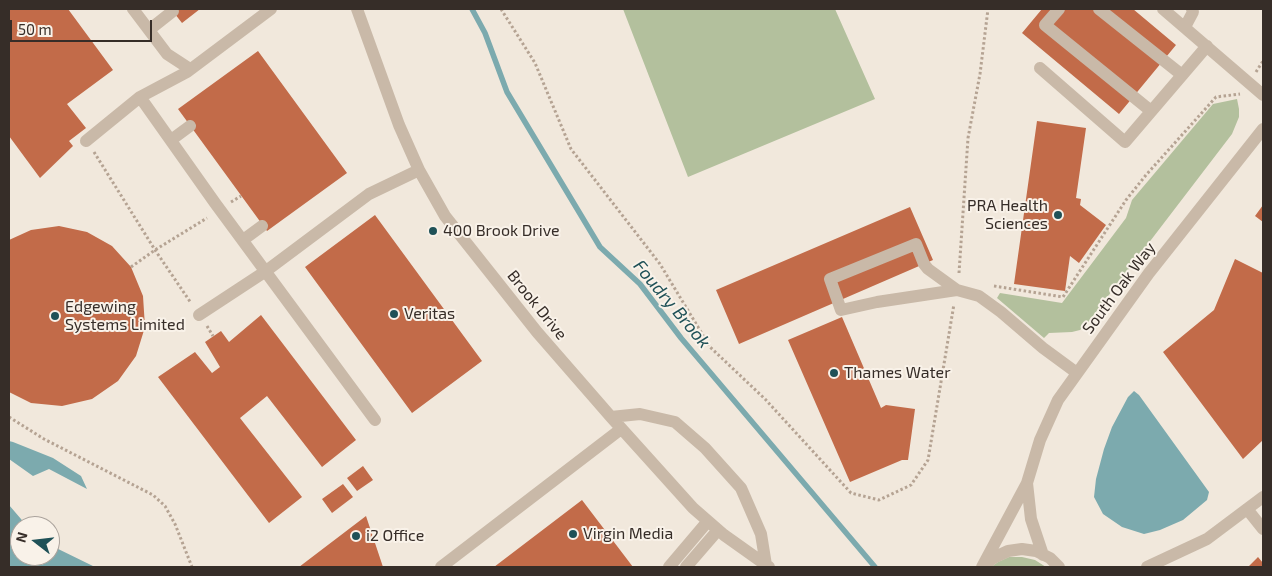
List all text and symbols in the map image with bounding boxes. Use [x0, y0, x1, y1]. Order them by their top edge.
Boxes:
scale bar [12, 10, 155, 42]
text: 50 m [18, 20, 52, 38]
place label: PRA Health Sciences [967, 196, 1048, 234]
marker: PRA Health Sciences [1052, 209, 1064, 221]
place label: 400 Brook Drive [443, 221, 560, 241]
marker: 400 Brook Drive [427, 225, 439, 237]
street label: South Oak Way [1078, 238, 1160, 338]
water label: Foudry Brook [629, 255, 715, 353]
street label: Brook Drive [503, 266, 571, 344]
place label: Edgewing Systems Limited [65, 297, 185, 335]
place label: Veritas [404, 304, 455, 324]
marker: Veritas [388, 308, 400, 320]
marker: Edgewing Systems Limited [49, 310, 61, 322]
place label: Thames Water [844, 363, 951, 383]
marker: Thames Water [828, 367, 840, 379]
north arrow [10, 516, 60, 566]
place label: Virgin Media [583, 524, 673, 544]
place label: i2 Office [366, 526, 424, 546]
marker: Virgin Media [567, 528, 579, 540]
text: N [11, 530, 31, 544]
marker: i2 Office [350, 530, 362, 542]

